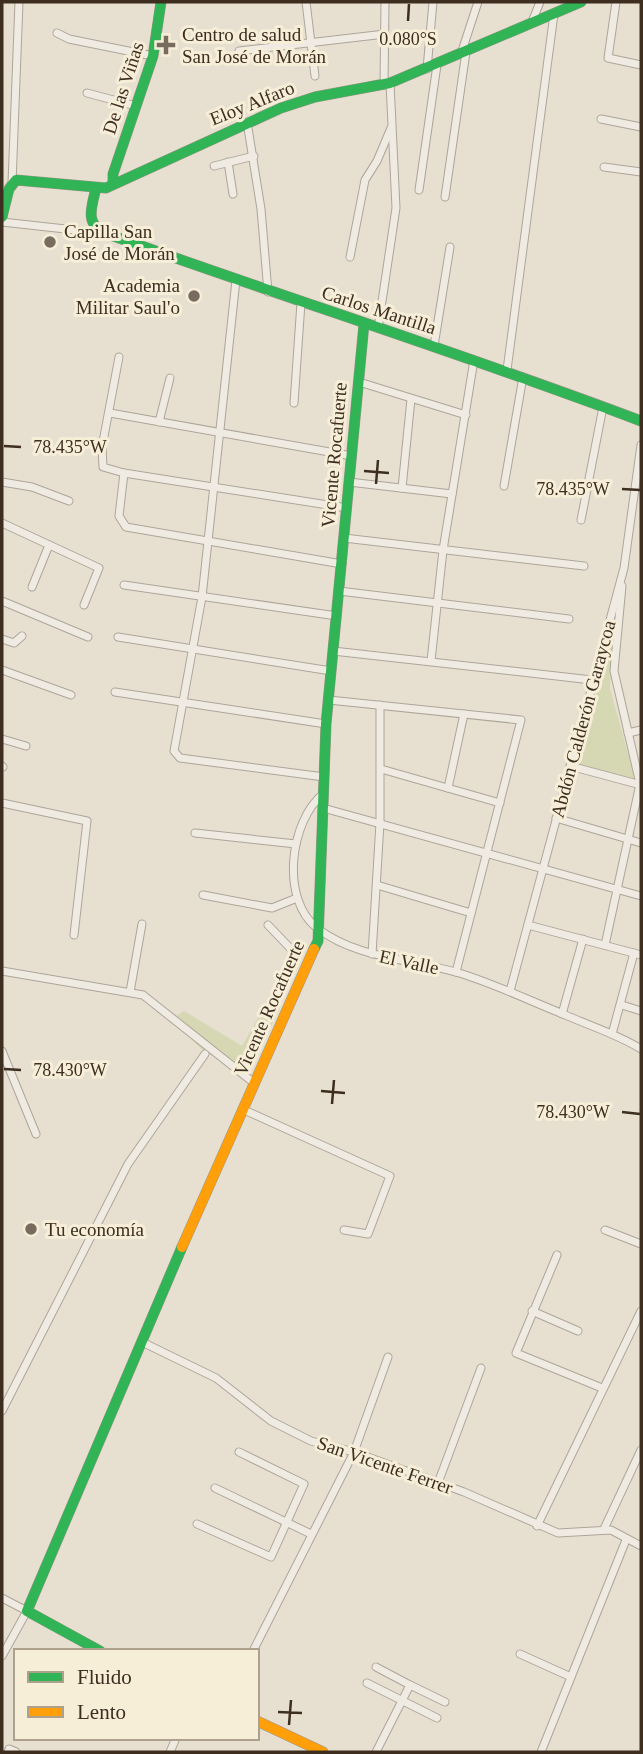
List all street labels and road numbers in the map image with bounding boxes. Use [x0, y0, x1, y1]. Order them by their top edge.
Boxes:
street label: De las Viñas [98, 39, 148, 137]
street label: Eloy Alfaro [207, 77, 297, 129]
street label: Carlos Mantilla [319, 282, 439, 339]
street label: Vicente Rocafuerte [317, 381, 351, 529]
street label: Abdón Calderón Garaycoa [547, 617, 620, 820]
street label: Vicente Rocafuerte [230, 937, 308, 1079]
street label: El Valle [377, 945, 441, 979]
street label: San Vicente Ferrer [314, 1432, 456, 1498]

